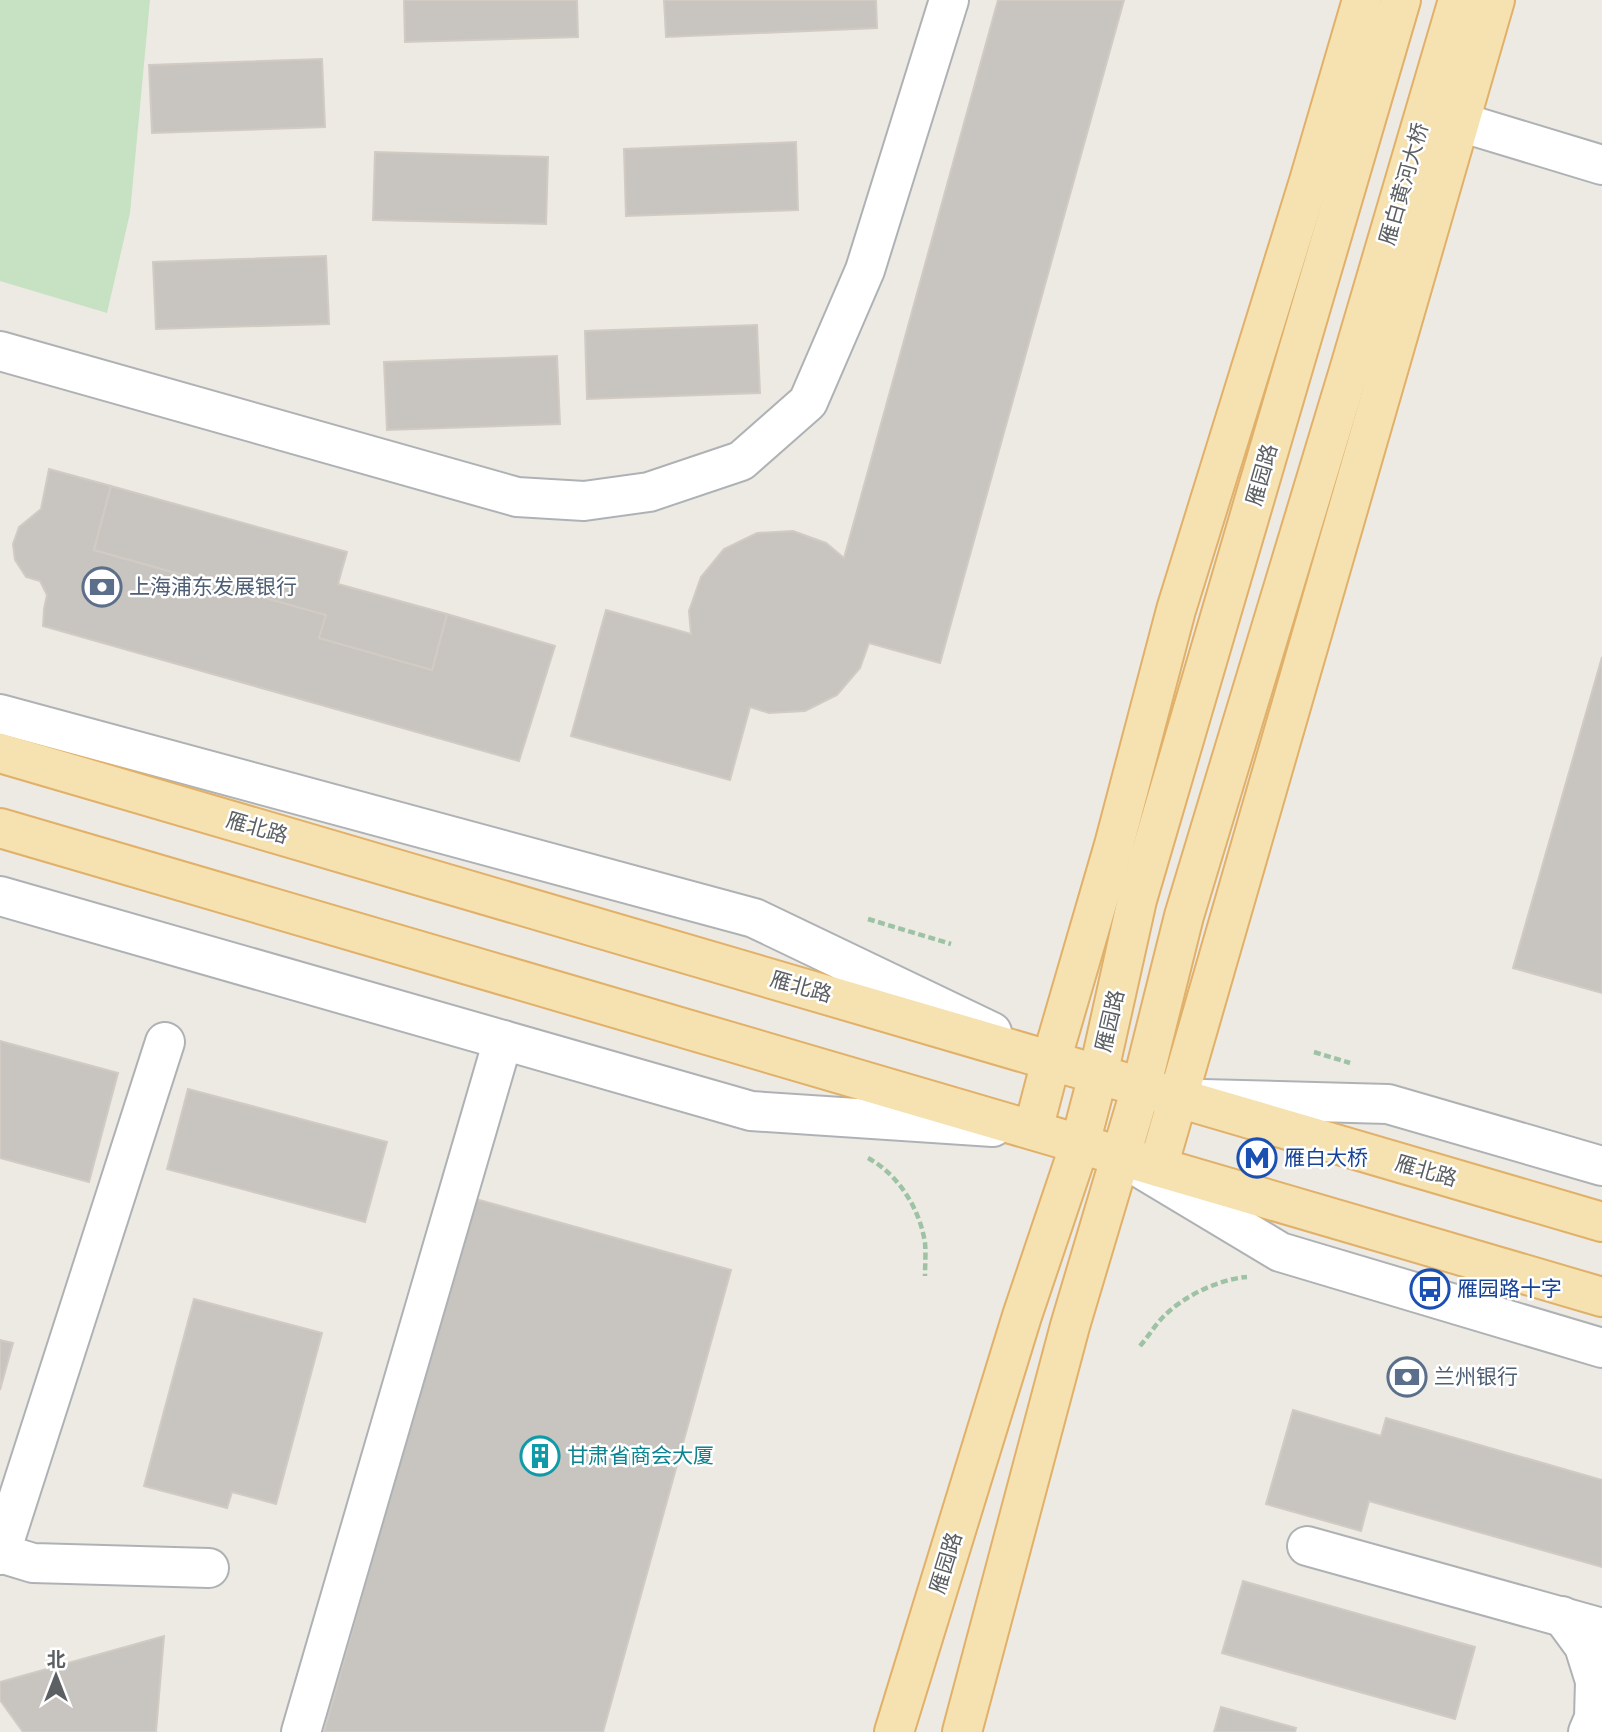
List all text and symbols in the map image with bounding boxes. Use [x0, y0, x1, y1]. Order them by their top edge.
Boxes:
street label: 雁白黄河大桥 [1373, 120, 1433, 248]
street label: 雁园路 [1240, 441, 1282, 509]
bank icon: 上海浦东发展银行 [81, 566, 123, 608]
place label: 上海浦东发展银行 [129, 573, 297, 599]
street label: 雁北路 [223, 806, 291, 848]
street label: 雁北路 [767, 965, 835, 1007]
street label: 雁园路 [1089, 987, 1129, 1054]
metro station icon: 雁白大桥 [1236, 1137, 1278, 1179]
place label: 雁白大桥 [1284, 1144, 1368, 1170]
street label: 雁北路 [1392, 1149, 1460, 1191]
bus stop icon: 雁园路十字 [1409, 1268, 1451, 1310]
place label: 雁园路十字 [1457, 1275, 1562, 1301]
bank icon: 兰州银行 [1386, 1356, 1428, 1398]
place label: 兰州银行 [1434, 1363, 1518, 1389]
building icon: 甘肃省商会大厦 [519, 1435, 561, 1477]
place label: 甘肃省商会大厦 [567, 1442, 714, 1468]
street label: 雁园路 [923, 1529, 967, 1597]
north arrow [21, 1641, 91, 1711]
text: 北 [46, 1647, 66, 1671]

